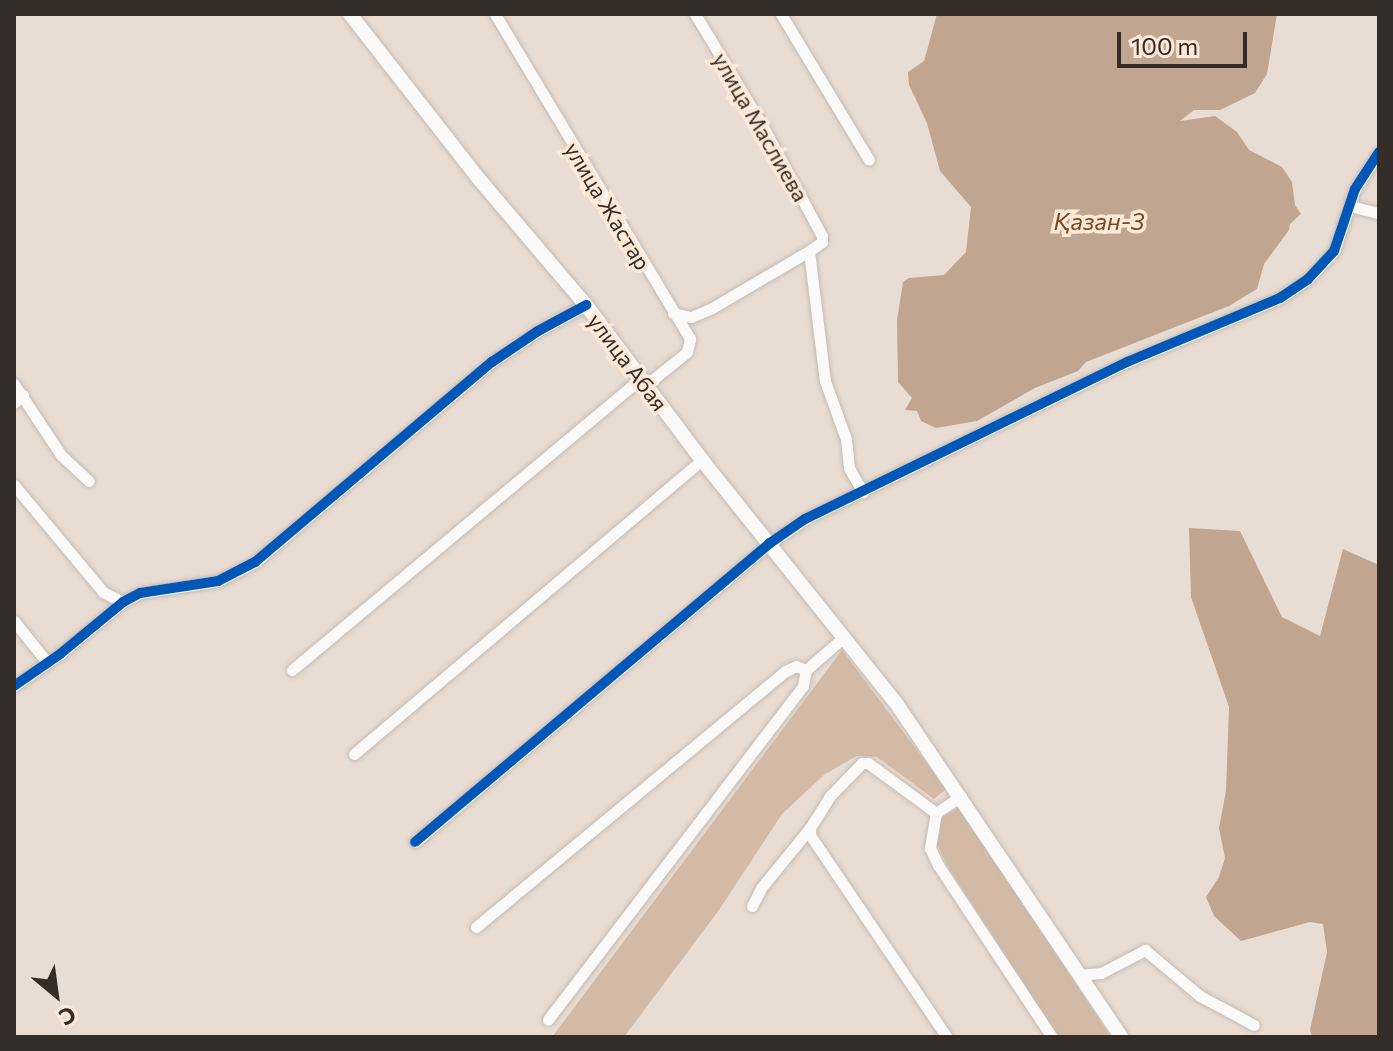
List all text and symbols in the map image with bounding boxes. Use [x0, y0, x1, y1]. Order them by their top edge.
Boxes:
scale bar [1121, 16, 1251, 66]
text: 100 m [1131, 31, 1198, 60]
street label: улица Маслиева [708, 48, 814, 206]
street label: улица Жастар [560, 137, 656, 275]
water label: Қазан-3 [1053, 207, 1145, 235]
street label: улица Абая [583, 308, 673, 416]
north arrow [16, 955, 96, 1035]
text: С [55, 1001, 81, 1032]

